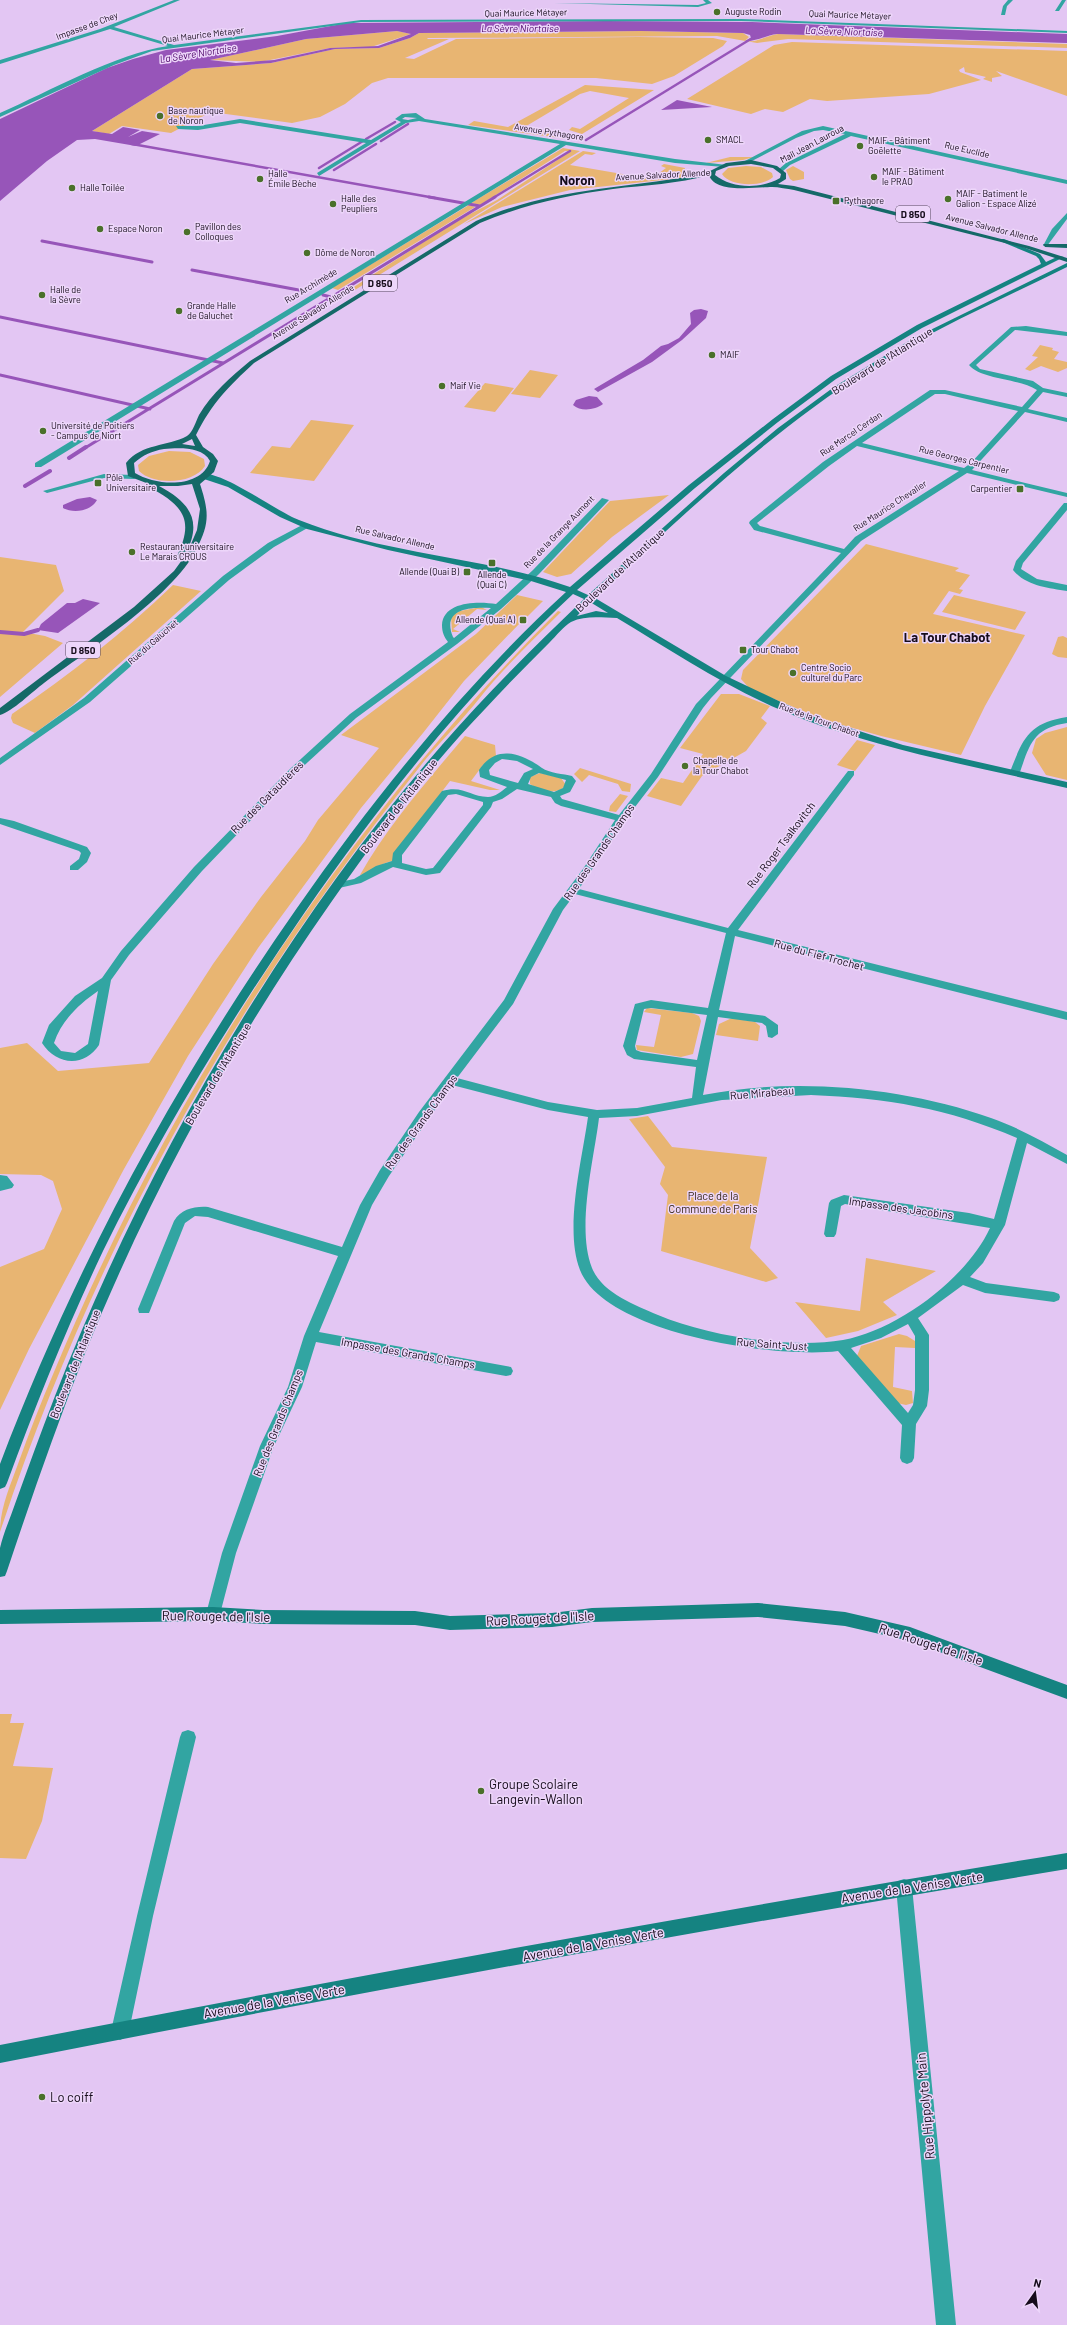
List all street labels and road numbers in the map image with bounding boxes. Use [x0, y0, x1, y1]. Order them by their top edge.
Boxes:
street label: Quai Maurice Métayer [485, 6, 568, 19]
street label: Quai Maurice Métayer [809, 8, 892, 21]
street label: Impasse de Chey [54, 9, 119, 42]
street label: Quai Maurice Métayer [161, 24, 245, 45]
street label: Avenue Pythagore [513, 121, 585, 142]
street label: Mail Jean Lauroua [778, 122, 845, 165]
street label: Rue Euclide [943, 139, 991, 160]
street label: Avenue Salvador Allende [615, 167, 711, 182]
road number: D 850 [896, 206, 930, 222]
street label: Avenue Salvador Allende [945, 211, 1040, 244]
street label: Rue Archimède [282, 265, 339, 306]
road number: D 850 [363, 275, 397, 291]
street label: Avenue Salvador Allende [270, 282, 356, 341]
street label: Boulevard de l'Atlantique [829, 324, 935, 397]
street label: Rue Marcel Cerdan [818, 409, 884, 458]
street label: Rue Georges Carpentier [918, 443, 1011, 476]
street label: Rue Maurice Chevalier [851, 477, 929, 534]
street label: Rue de la Grange Aumont [521, 493, 596, 570]
street label: Rue Salvador Allende [354, 523, 436, 552]
street label: Boulevard de l'Atlantique [573, 525, 667, 614]
street label: Rue du Galuchet [125, 617, 180, 666]
road number: D 850 [66, 642, 100, 658]
street label: Rue de la Tour Chabot [778, 700, 861, 739]
street label: Boulevard de l'Atlantique [358, 756, 440, 856]
street label: Rue des Gataudières [228, 758, 306, 836]
street label: Rue Roger Tsalkovitch [744, 799, 817, 891]
street label: Rue des Grands Champs [560, 801, 637, 902]
street label: Rue du Fief Trochet [773, 936, 866, 973]
street label: Boulevard de l'Atlantique [182, 1020, 253, 1127]
street label: Rue des Grands Champs [382, 1072, 459, 1172]
street label: Rue Mirabeau [729, 1083, 795, 1102]
street label: Impasse des Jacobins [848, 1194, 954, 1221]
street label: Boulevard de l'Atlantique [47, 1307, 102, 1420]
street label: Impasse des Grands Champs [340, 1334, 476, 1371]
street label: Rue Saint-Just [736, 1335, 808, 1352]
street label: Rue des Grands Champs [250, 1367, 305, 1478]
street label: Rue Rouget de l'Isle [162, 1607, 270, 1625]
street label: Rue Rouget de l'Isle [485, 1607, 595, 1629]
street label: Rue Rouget de l'Isle [877, 1620, 985, 1668]
street label: Avenue de la Venise Verte [840, 1868, 984, 1906]
street label: Avenue de la Venise Verte [521, 1924, 665, 1964]
street label: Avenue de la Venise Verte [202, 1981, 346, 2021]
street label: Rue Hippolyte Main [912, 2052, 938, 2160]

